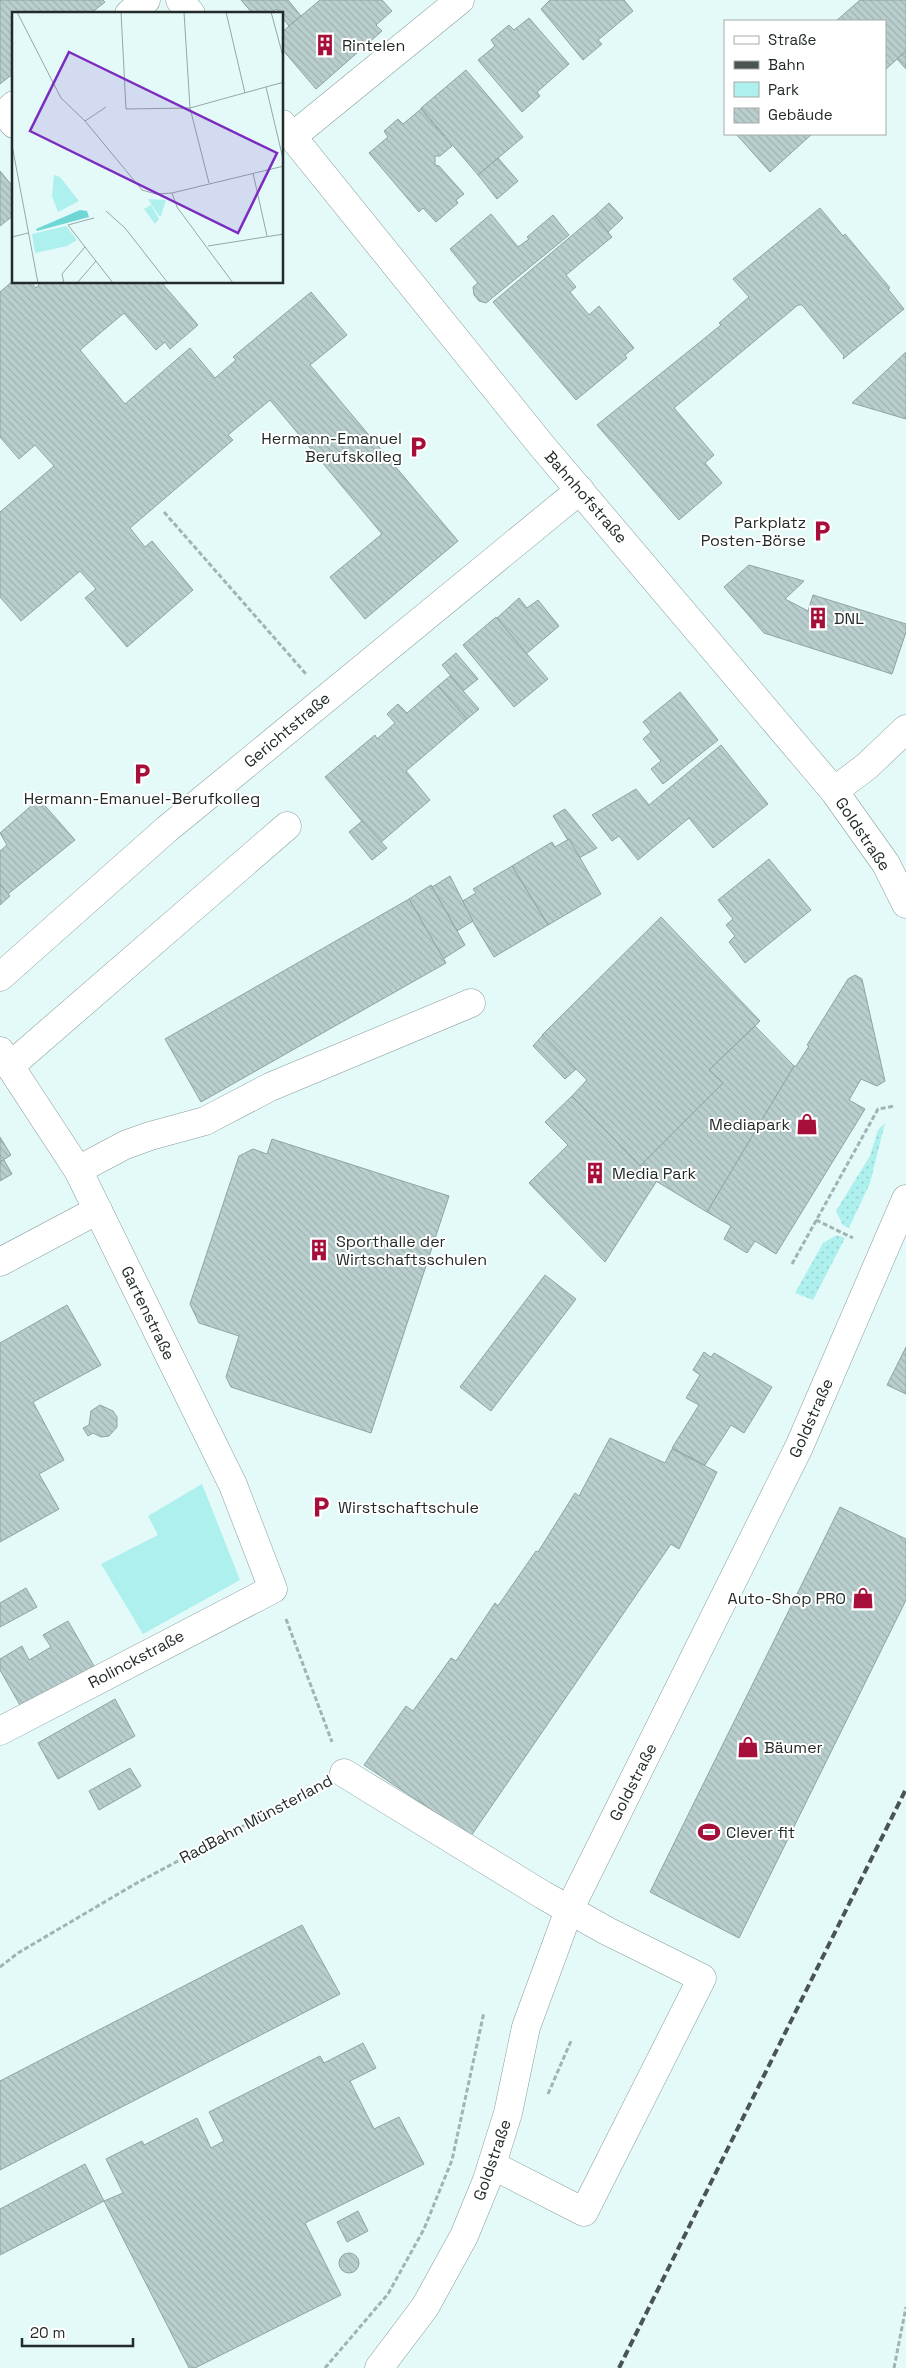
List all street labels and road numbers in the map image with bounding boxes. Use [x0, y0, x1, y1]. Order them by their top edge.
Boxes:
street label: Bahnhofstraße [540, 446, 632, 548]
street label: Gerichtstraße [239, 688, 335, 772]
street label: Goldstraße [831, 793, 895, 875]
street label: Gartenstraße [116, 1262, 180, 1364]
street label: Goldstraße [784, 1375, 838, 1461]
street label: Rolinckstraße [84, 1625, 188, 1693]
street label: Goldstraße [604, 1739, 662, 1825]
street label: RadBahn Münsterland [176, 1770, 336, 1868]
street label: Goldstraße [468, 2117, 516, 2203]

